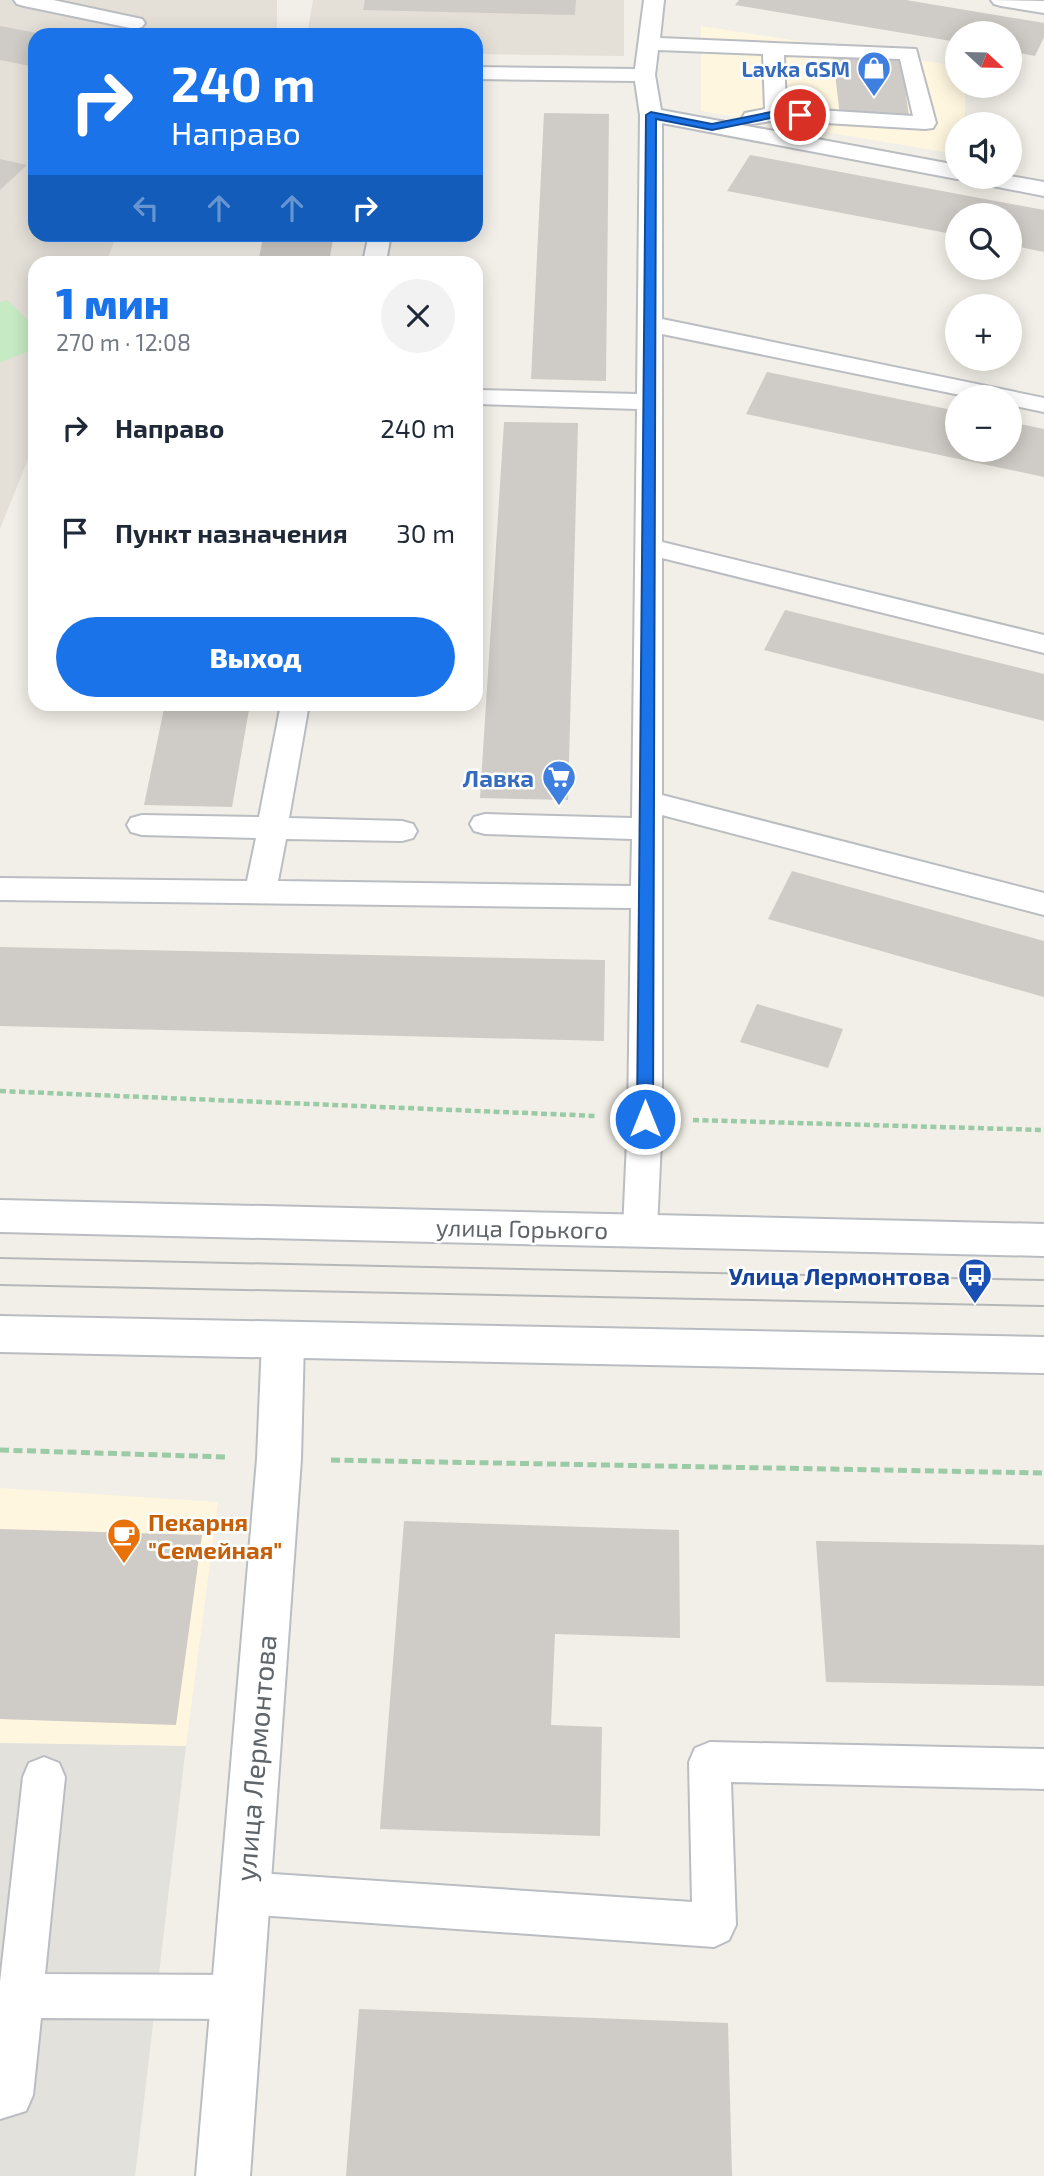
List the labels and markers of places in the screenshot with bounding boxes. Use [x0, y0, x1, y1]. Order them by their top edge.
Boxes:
shop icon: Lavka GSM [855, 49, 893, 98]
place label: Lavka GSM [742, 56, 850, 81]
pin [770, 85, 830, 145]
supermarket icon: Лавка [540, 758, 578, 807]
place label: Лавка [463, 763, 534, 792]
bus stop icon: Улица Лермонтова [956, 1256, 994, 1305]
place label: Улица Лермонтова [729, 1261, 950, 1290]
place label: Пекарня "Семейная" [148, 1507, 282, 1564]
cafe icon: Пекарня "Семейная" [105, 1516, 143, 1565]

